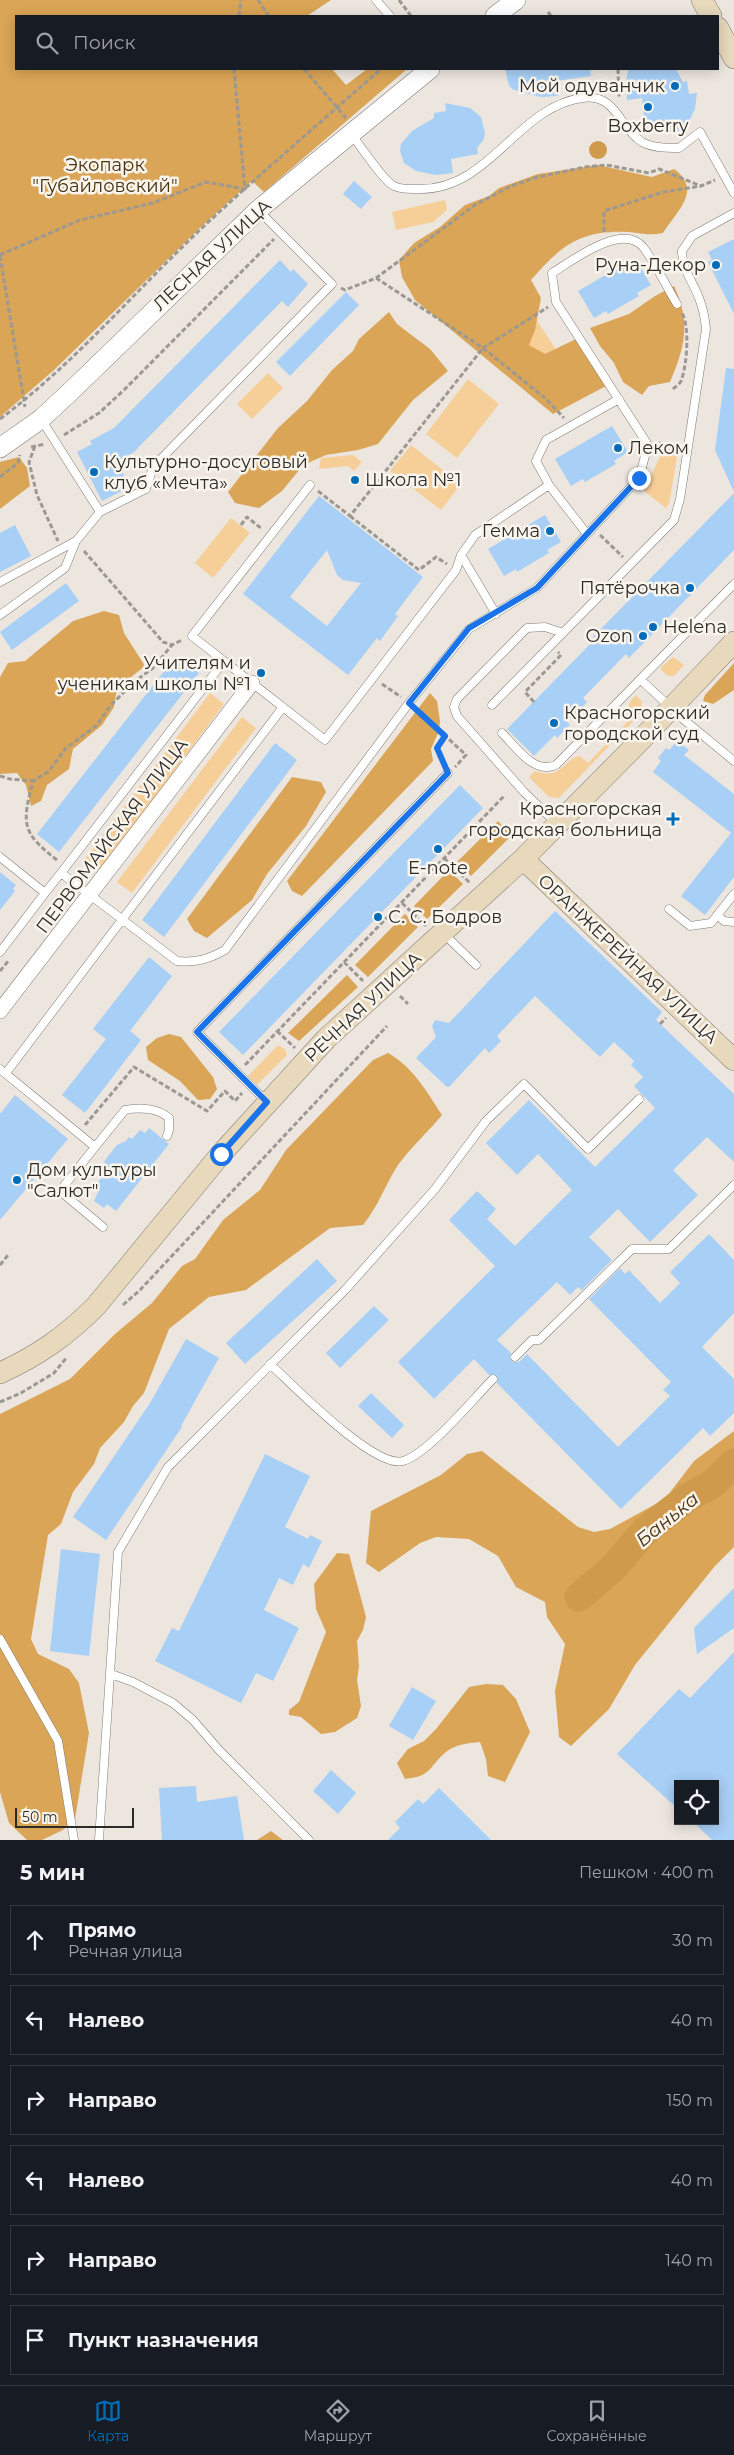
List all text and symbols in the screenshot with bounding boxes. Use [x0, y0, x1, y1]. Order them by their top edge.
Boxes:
search box [15, 15, 719, 70]
icon: search [33, 29, 61, 57]
text: Поиск [73, 31, 136, 54]
place label: Мой одуванчик [519, 75, 666, 97]
marker: Мой одуванчик [669, 80, 681, 92]
marker: Boxberry [642, 101, 654, 113]
place label: Boxberry [607, 115, 689, 137]
park label: Экопарк "Губайловский" [32, 154, 178, 197]
street label: ЛЕСНАЯ УЛИЦА [148, 194, 276, 315]
place label: Руна-Декор [595, 254, 706, 276]
marker: Руна-Декор [710, 259, 722, 271]
place label: Леком [628, 437, 689, 459]
marker: Леком [612, 442, 624, 454]
place label: Культурно-досуговый клуб «Мечта» [104, 451, 308, 494]
marker: Культурно-досуговый клуб «Мечта» [88, 466, 100, 478]
route end [628, 467, 651, 490]
place label: Школа №1 [365, 469, 461, 491]
marker: Школа №1 [349, 474, 361, 486]
place label: Гемма [482, 520, 540, 542]
marker: Гемма [544, 525, 556, 537]
place label: Пятёрочка [580, 577, 680, 599]
marker: Пятёрочка [684, 582, 696, 594]
place label: Helena [663, 616, 727, 638]
marker: Helena [647, 621, 659, 633]
place label: Ozon [585, 625, 633, 647]
marker: Ozon [637, 630, 649, 642]
place label: Учителям и ученикам школы №1 [57, 652, 251, 695]
marker: Учителям и ученикам школы №1 [255, 667, 267, 679]
place label: Красногорский городской суд [564, 702, 710, 745]
marker: Красногорский городской суд [548, 717, 560, 729]
street label: ПЕРВОМАЙСКАЯ УЛИЦА [31, 734, 193, 938]
place label: Красногорская городская больница [468, 798, 662, 841]
marker: Красногорская городская больница [666, 812, 680, 826]
marker: E-note [432, 843, 444, 855]
place label: E-note [408, 857, 468, 879]
street label: ОРАНЖЕРЕЙНАЯ УЛИЦА [533, 870, 723, 1049]
place label: С. С. Бодров [388, 906, 502, 928]
marker: С. С. Бодров [372, 911, 384, 923]
street label: РЕЧНАЯ УЛИЦА [300, 947, 426, 1067]
route start [210, 1143, 233, 1166]
place label: Дом культуры "Салют" [27, 1159, 157, 1202]
marker: Дом культуры "Салют" [11, 1174, 23, 1186]
water label: Банька [631, 1487, 703, 1552]
map controls [674, 1780, 719, 1825]
button: locate [674, 1780, 719, 1825]
scale bar [15, 1805, 134, 1828]
text: 50 m [22, 1808, 58, 1826]
text: 5 мин [20, 1860, 85, 1885]
text: Пешком · 400 m [579, 1863, 714, 1882]
text: Прямо [68, 1919, 136, 1942]
icon: ahead [21, 1926, 49, 1954]
text: 30 m [672, 1931, 713, 1950]
text: Речная улица [68, 1942, 183, 1961]
icon: left [21, 2006, 49, 2034]
text: Налево [68, 2009, 144, 2032]
text: 40 m [671, 2011, 713, 2030]
icon: right [21, 2086, 49, 2114]
text: Направо [68, 2089, 157, 2112]
text: 150 m [666, 2091, 713, 2110]
icon: left [21, 2166, 49, 2194]
text: Налево [68, 2169, 144, 2192]
text: 40 m [671, 2171, 713, 2190]
icon: right [21, 2246, 49, 2274]
text: Направо [68, 2249, 157, 2272]
text: 140 m [665, 2251, 713, 2270]
icon: arrive [21, 2326, 49, 2354]
text: Пункт назначения [68, 2329, 259, 2352]
tab: Карта [87, 2397, 129, 2445]
tab: Маршрут [304, 2397, 372, 2445]
tab: Сохранённые [547, 2397, 647, 2445]

